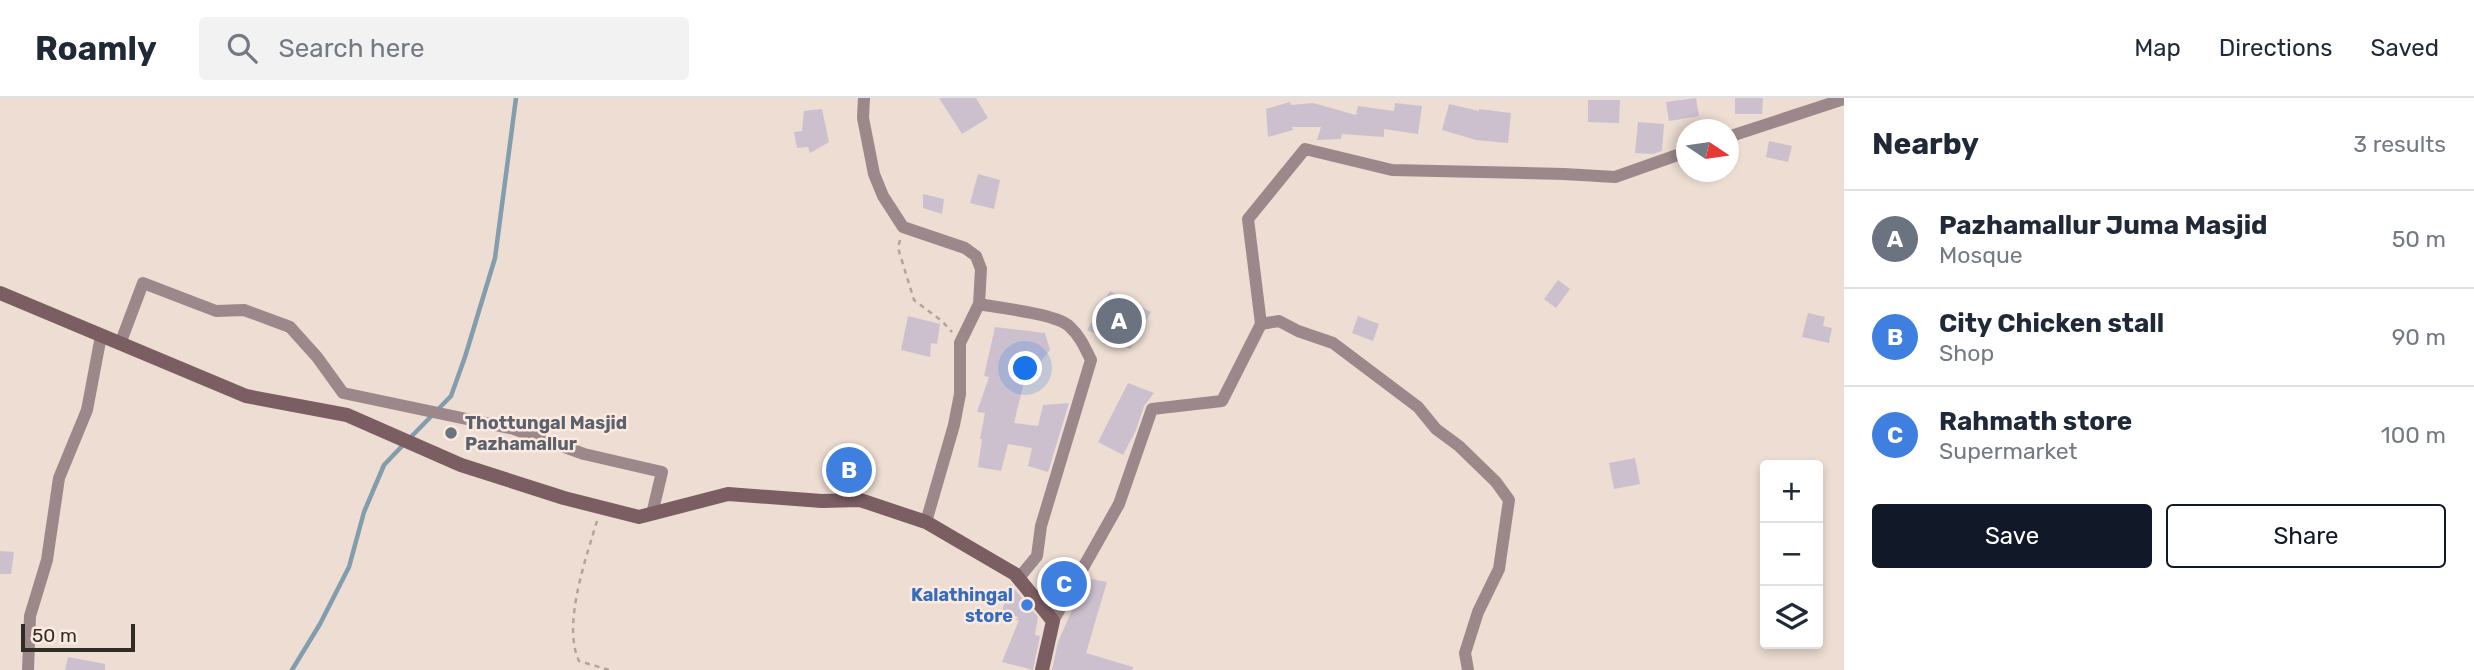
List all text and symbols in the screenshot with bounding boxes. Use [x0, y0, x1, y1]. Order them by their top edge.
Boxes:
search box [199, 17, 689, 80]
text: Roamly [35, 29, 157, 68]
icon: search [223, 29, 261, 67]
text: Search here [279, 33, 424, 64]
text: Map [2134, 34, 2181, 62]
text: Directions [2219, 34, 2332, 62]
text: Saved [2370, 34, 2439, 62]
north arrow [1676, 119, 1739, 182]
text: Nearby [1872, 126, 1979, 162]
text: 3 results [2353, 130, 2446, 158]
text: Pazhamallur Juma Masjid [1939, 210, 2267, 241]
text: A [1887, 225, 1903, 253]
text: 50 m [2392, 225, 2446, 253]
text: Mosque [1939, 241, 2023, 269]
pin: A [1096, 295, 1142, 347]
text: City Chicken stall [1939, 308, 2164, 339]
text: B [1887, 323, 1903, 351]
text: 90 m [2392, 323, 2446, 351]
text: Shop [1939, 339, 1994, 367]
your location [1008, 351, 1042, 385]
text: Rahmath store [1939, 406, 2132, 437]
place label: Thottungal Masjid Pazhamallur [465, 412, 627, 455]
text: C [1887, 421, 1903, 449]
text: 100 m [2381, 421, 2446, 449]
marker: Thottungal Masjid Pazhamallur [443, 425, 459, 441]
text: Supermarket [1939, 437, 2077, 465]
pin: B [826, 444, 872, 496]
map controls [1760, 460, 1823, 649]
button: + [1760, 460, 1823, 523]
button: Save [1872, 504, 2152, 568]
button: Share [2166, 504, 2446, 568]
button: − [1760, 523, 1823, 586]
pin: C [1041, 558, 1087, 610]
place label: Kalathingal store [911, 584, 1013, 627]
button: layers [1760, 586, 1823, 649]
marker: Kalathingal store [1019, 597, 1035, 613]
scale bar [21, 621, 135, 653]
text: 50 m [32, 624, 77, 647]

